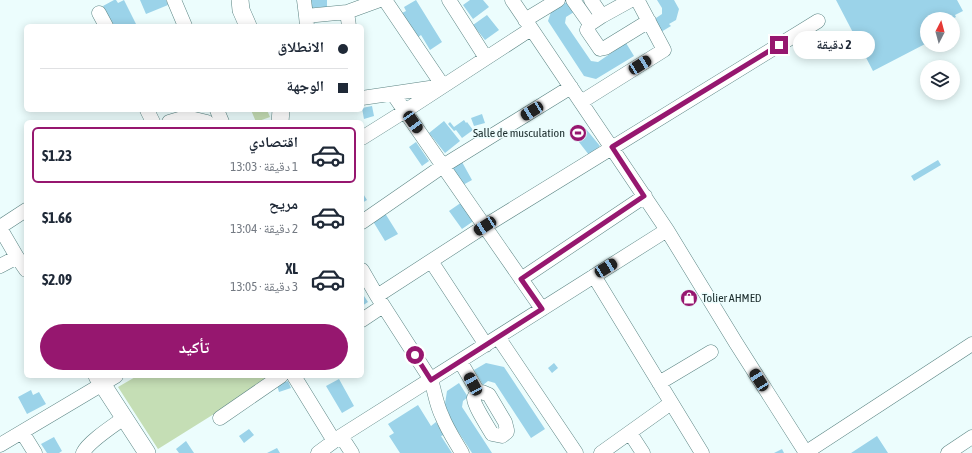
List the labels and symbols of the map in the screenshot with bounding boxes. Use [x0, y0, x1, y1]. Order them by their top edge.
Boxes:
north arrow [920, 12, 960, 52]
callout: 2 دقيقة [793, 31, 875, 59]
route end [770, 36, 788, 54]
car [627, 54, 653, 76]
car [519, 100, 545, 122]
car [401, 109, 425, 135]
sports icon: Salle de musculation [568, 123, 588, 143]
place label: Salle de musculation [473, 126, 565, 140]
car [472, 214, 498, 238]
car [593, 257, 619, 279]
shop icon: Tolier AHMED [679, 288, 699, 308]
place label: Tolier AHMED [702, 291, 762, 305]
route start [406, 346, 424, 364]
car [748, 367, 770, 393]
car [462, 371, 484, 397]

